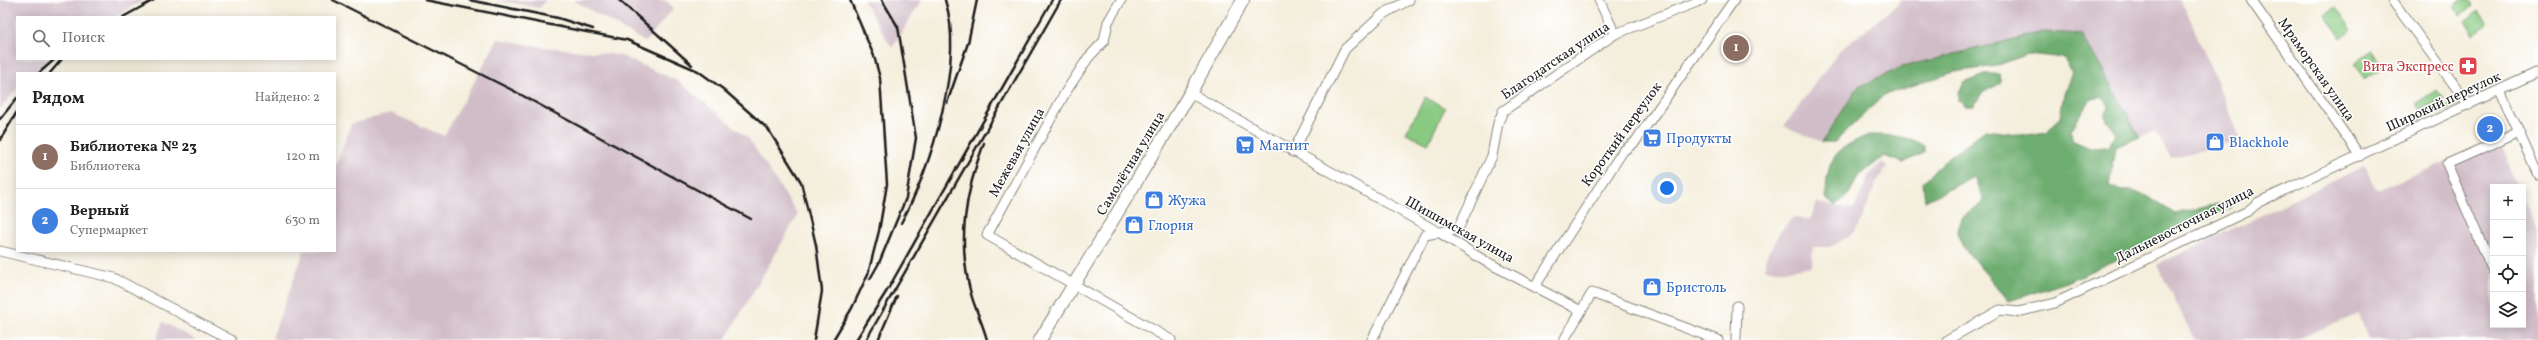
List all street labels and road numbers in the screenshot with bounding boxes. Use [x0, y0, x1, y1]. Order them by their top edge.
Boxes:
street label: Мраморская улица [2273, 14, 2359, 125]
street label: Благодатская улица [1498, 18, 1614, 105]
street label: Широкий переулок [2383, 67, 2505, 137]
street label: Короткий переулок [1578, 78, 1667, 191]
street label: Межевая улица [985, 105, 1050, 201]
street label: Самолётная улица [1093, 108, 1170, 219]
street label: Дальневосточная улица [2112, 182, 2257, 269]
street label: Шишимская улица [1401, 192, 1517, 268]

